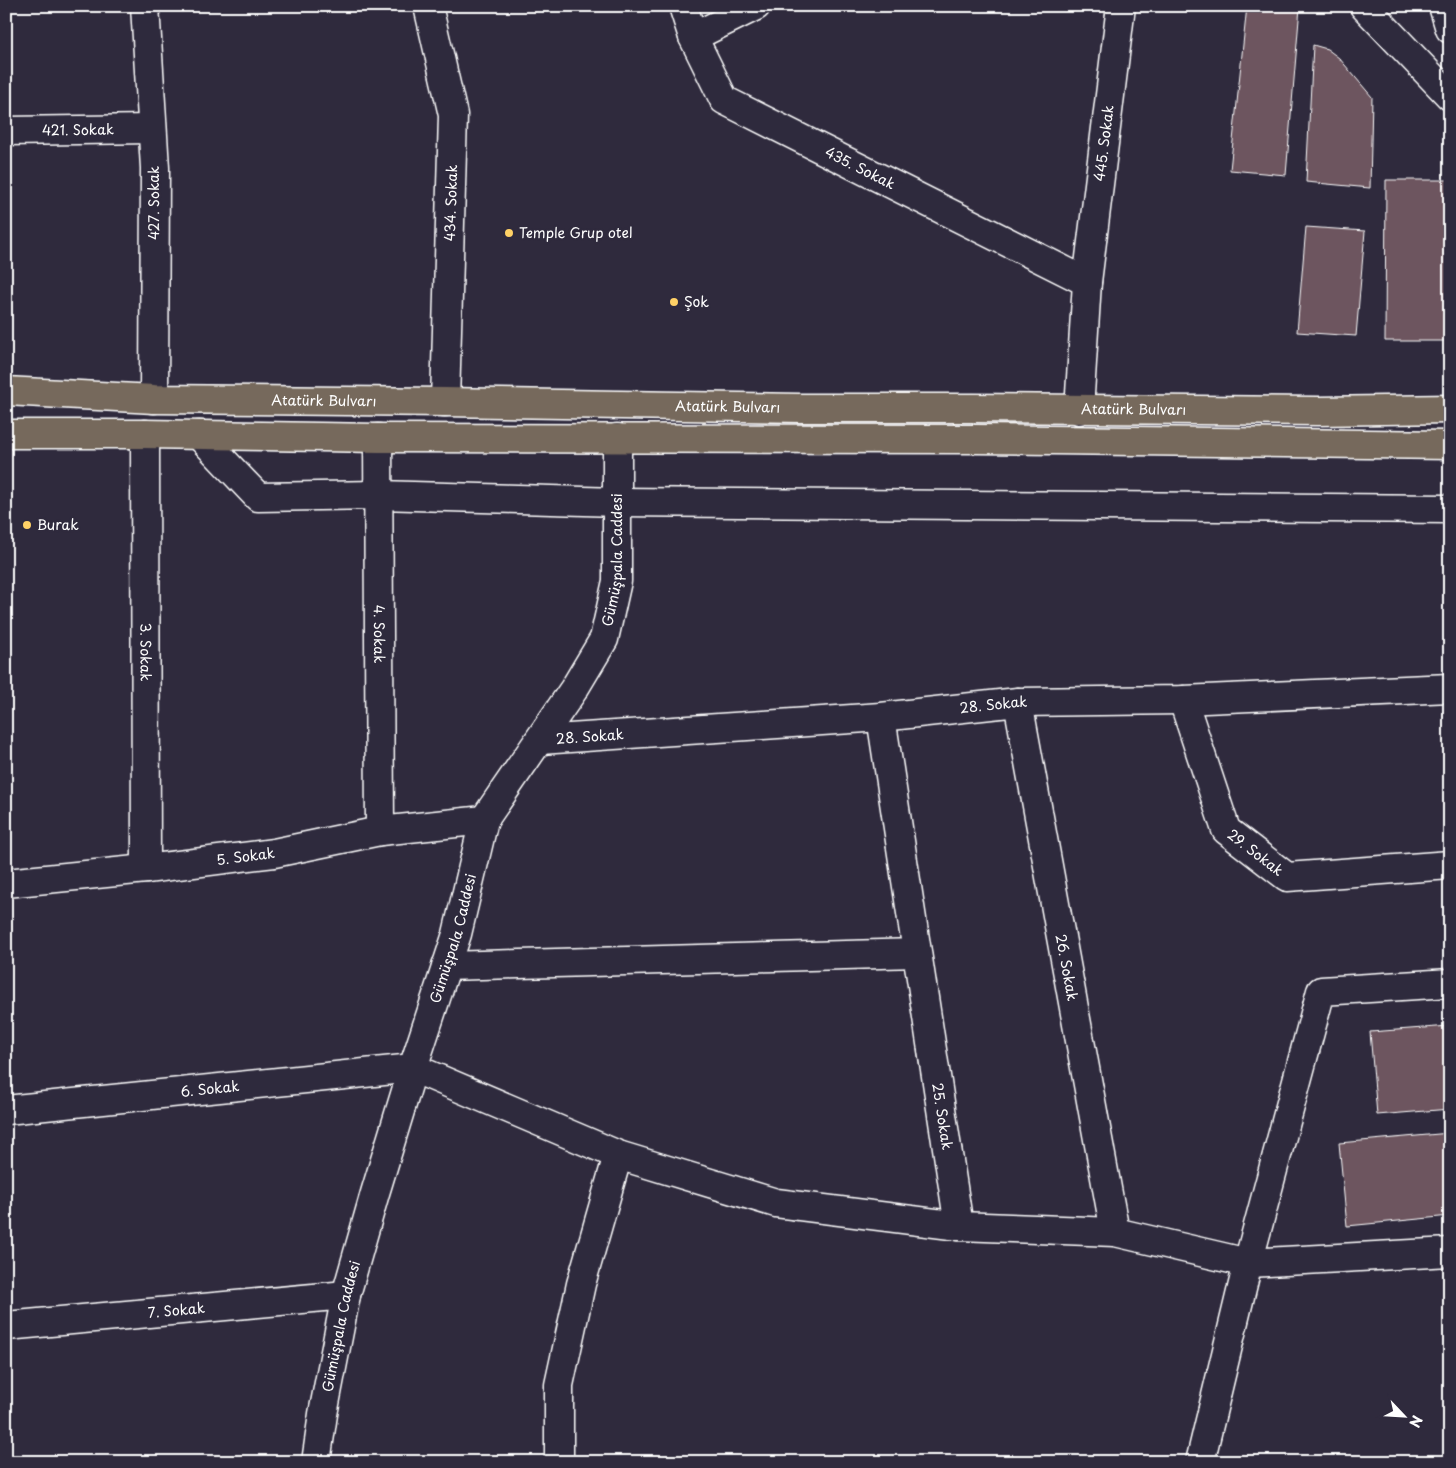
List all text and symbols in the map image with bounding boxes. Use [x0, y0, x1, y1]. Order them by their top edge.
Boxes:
street label: 445. Sokak [1088, 104, 1119, 183]
street label: 421. Sokak [42, 119, 114, 141]
street label: 435. Sokak [821, 141, 899, 194]
street label: 434. Sokak [439, 164, 462, 242]
street label: 427. Sokak [143, 166, 164, 240]
place label: Temple Grup otel [519, 222, 633, 243]
marker: Temple Grup otel [503, 227, 515, 239]
place label: Şok [684, 291, 709, 312]
marker: Şok [668, 296, 680, 308]
street label: Atatürk Bulvarı [271, 389, 376, 411]
street label: Atatürk Bulvarı [675, 395, 780, 418]
street label: Atatürk Bulvarı [1081, 398, 1186, 420]
street label: Gümüşpala Caddesi [596, 493, 627, 628]
place label: Burak [37, 514, 79, 535]
marker: Burak [21, 519, 33, 531]
street label: 4. Sokak [369, 605, 390, 663]
street label: 3. Sokak [135, 623, 157, 681]
street label: 28. Sokak [959, 691, 1027, 718]
street label: 28. Sokak [555, 723, 624, 749]
street label: 29. Sokak [1223, 824, 1288, 881]
street label: 5. Sokak [215, 842, 276, 870]
street label: Gümüşpala Caddesi [424, 872, 481, 1006]
street label: 26. Sokak [1051, 932, 1084, 1003]
street label: 6. Sokak [180, 1075, 240, 1102]
street label: 25. Sokak [927, 1081, 958, 1151]
street label: Gümüşpala Caddesi [316, 1258, 365, 1394]
street label: 7. Sokak [147, 1297, 206, 1323]
north arrow [1378, 1390, 1428, 1440]
text: N [1404, 1412, 1428, 1431]

